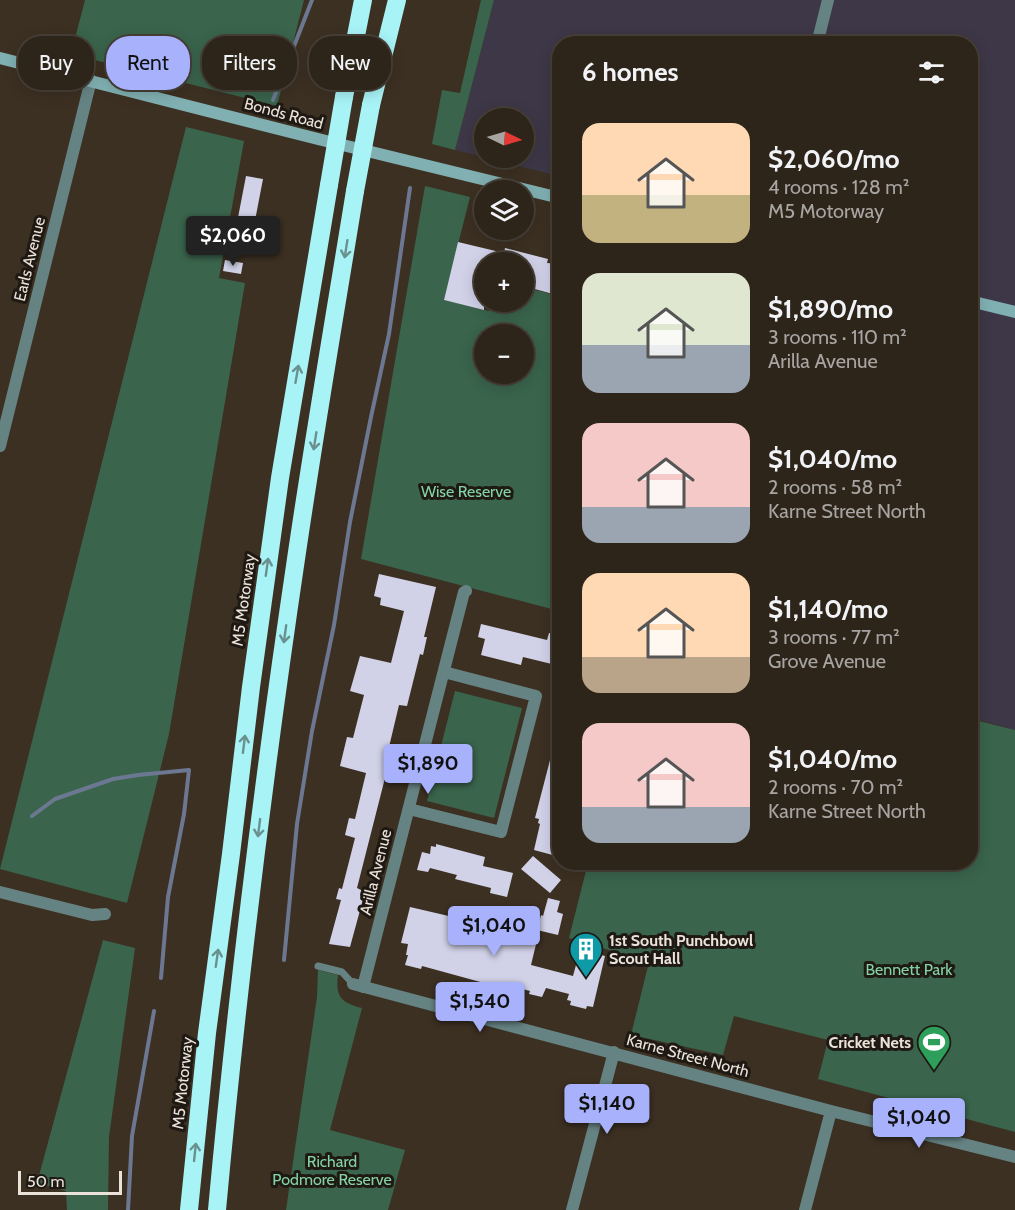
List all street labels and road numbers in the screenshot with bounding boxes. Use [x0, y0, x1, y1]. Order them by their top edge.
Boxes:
street label: Bonds Road [242, 94, 326, 133]
street label: Earls Avenue [10, 215, 49, 303]
street label: M5 Motorway [228, 553, 259, 647]
street label: Arilla Avenue [356, 827, 395, 917]
street label: Karne Street North [624, 1030, 751, 1081]
street label: M5 Motorway [168, 1036, 197, 1130]

